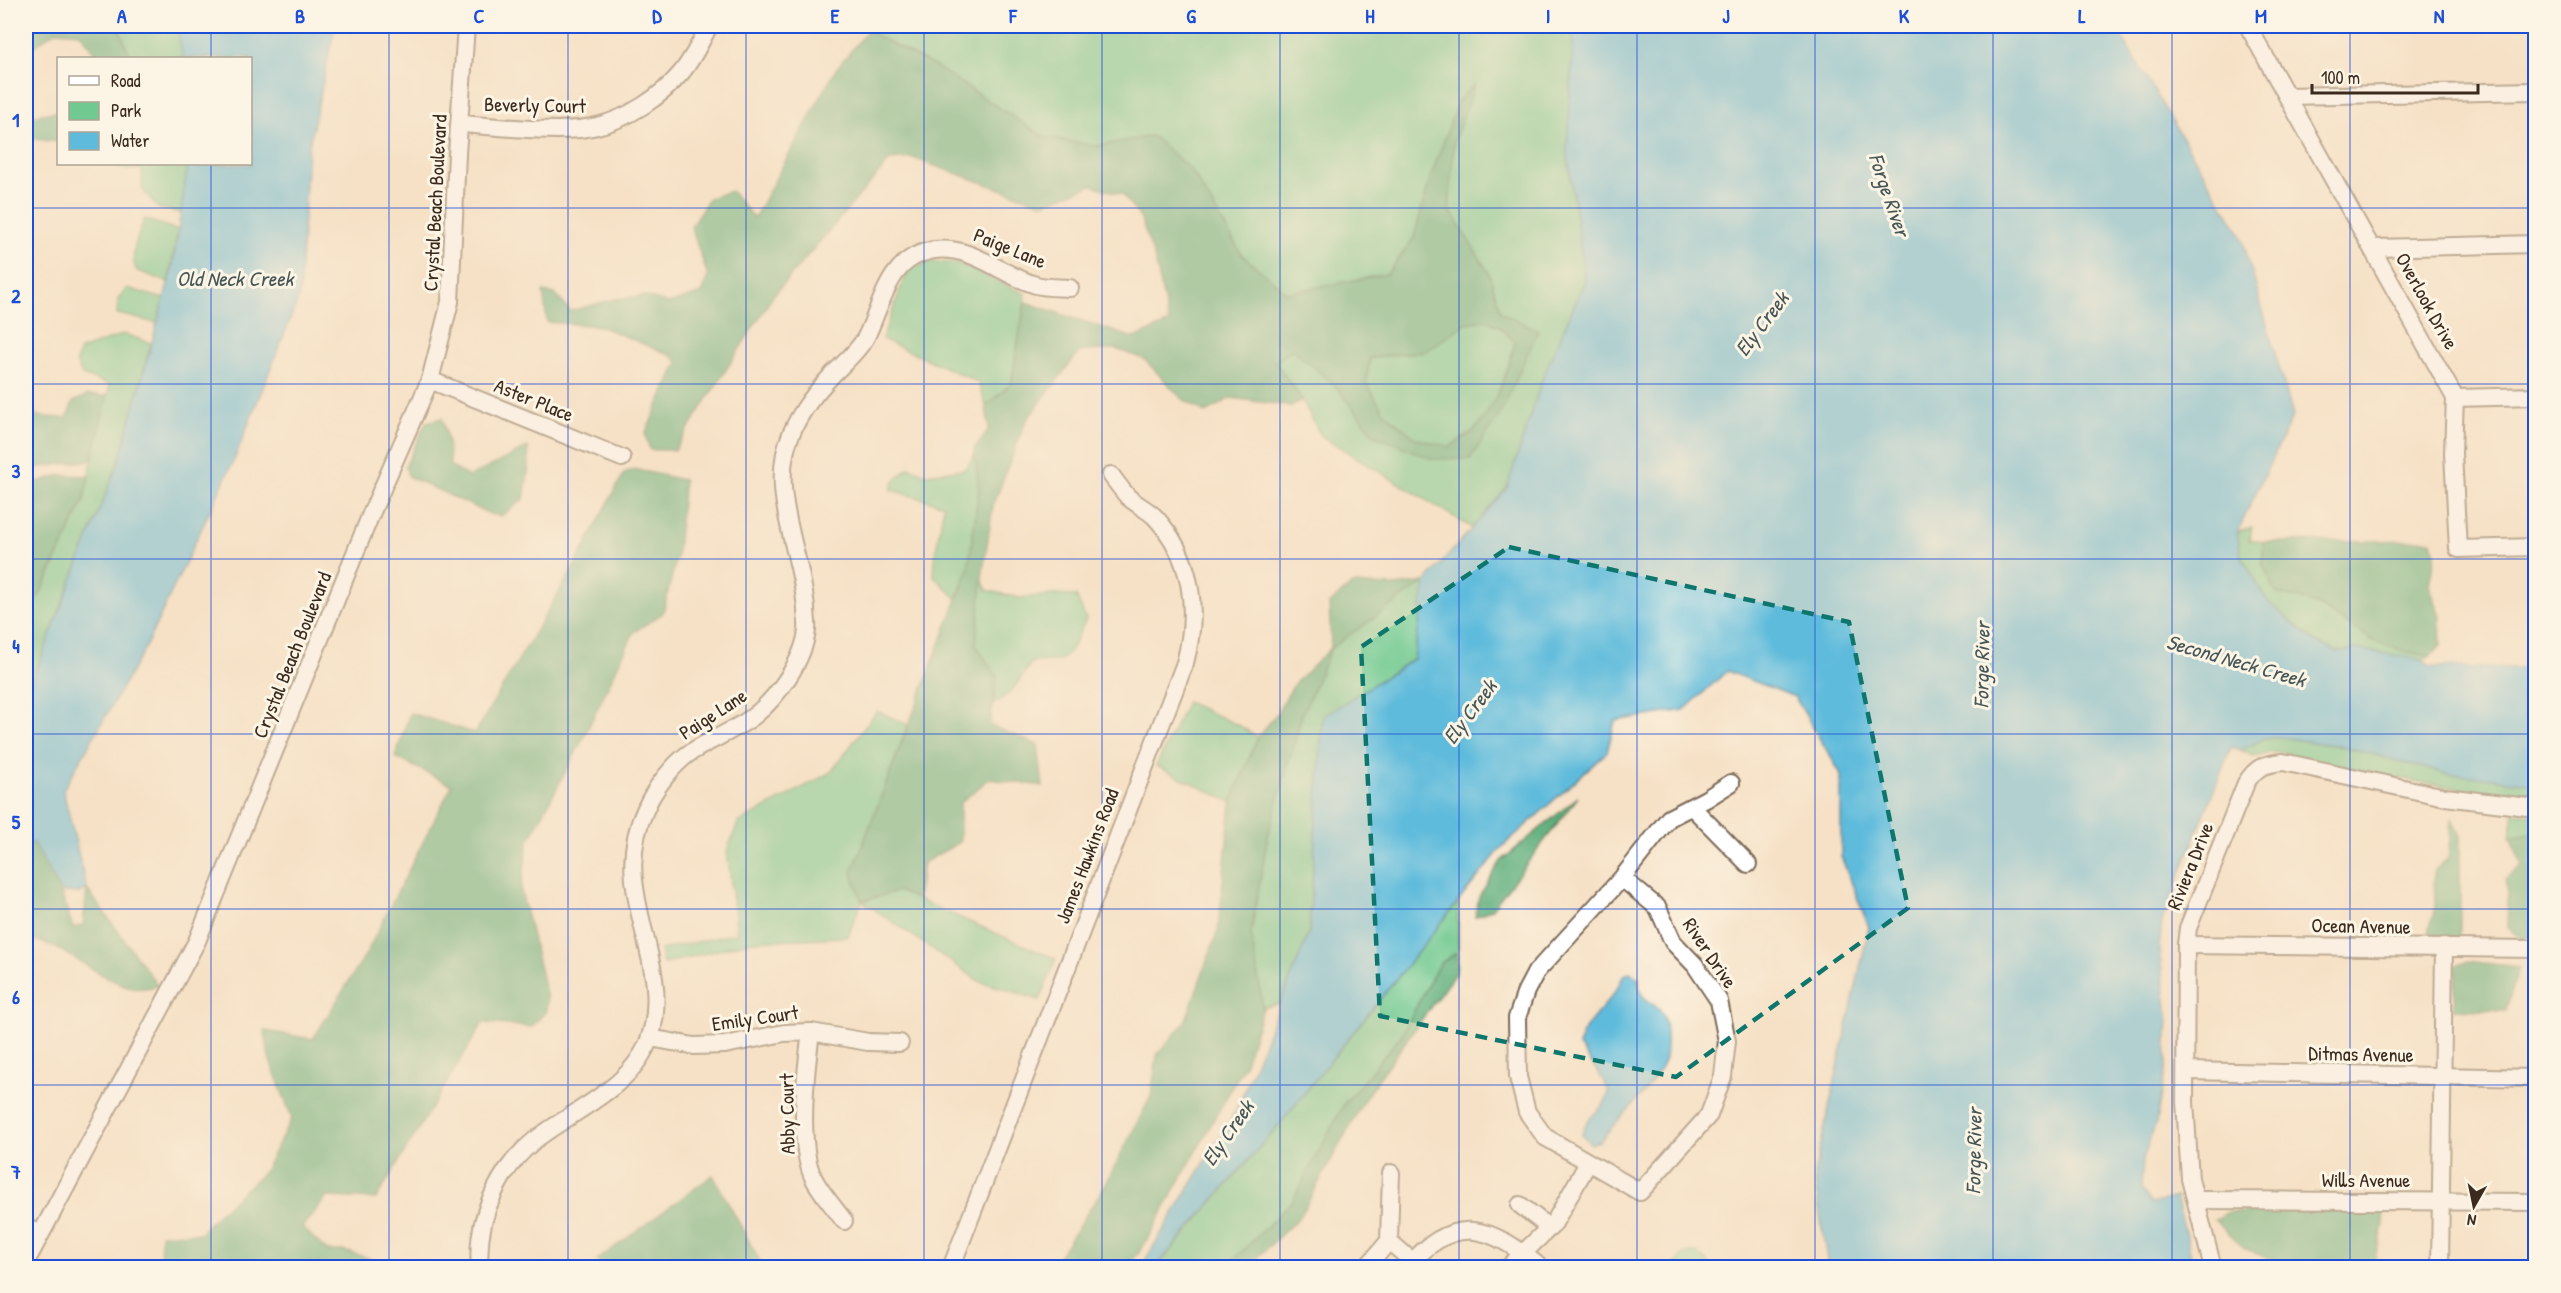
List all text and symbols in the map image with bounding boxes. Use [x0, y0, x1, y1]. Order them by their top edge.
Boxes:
text: A [117, 2, 127, 29]
text: B [295, 2, 305, 29]
text: C [474, 2, 485, 29]
text: D [652, 2, 662, 29]
text: E [831, 2, 840, 29]
text: F [1008, 2, 1018, 29]
text: G [1186, 2, 1196, 29]
text: H [1365, 2, 1375, 29]
text: I [1546, 2, 1550, 29]
text: J [1722, 2, 1730, 29]
text: K [1899, 2, 1910, 29]
text: L [2078, 2, 2086, 29]
text: M [2255, 2, 2267, 29]
text: N [2434, 2, 2445, 29]
legend [57, 57, 252, 165]
scale bar [2312, 57, 2478, 95]
text: 100 m [2321, 65, 2360, 90]
text: Road [111, 68, 141, 93]
street label: Beverly Court [484, 90, 587, 119]
text: Park [111, 98, 142, 123]
text: 1 [12, 106, 20, 133]
street label: Crystal Beach Boulevard [416, 114, 453, 292]
text: Water [111, 128, 149, 153]
water label: Forge River [1862, 149, 1918, 243]
street label: Paige Lane [970, 221, 1050, 274]
street label: Overlook Drive [2390, 248, 2465, 354]
water label: Old Neck Creek [177, 264, 296, 293]
text: 2 [11, 282, 21, 309]
water label: Ely Creek [1728, 284, 1797, 362]
street label: Aster Place [491, 371, 578, 428]
text: 3 [12, 457, 21, 484]
street label: Crystal Beach Boulevard [246, 568, 337, 742]
water label: Forge River [1966, 619, 1997, 708]
water label: Second Neck Creek [2163, 627, 2311, 695]
text: 4 [12, 632, 20, 659]
water label: Ely Creek [1436, 672, 1505, 750]
street label: Paige Lane [674, 682, 752, 746]
street label: James Hawkins Road [1048, 784, 1125, 927]
text: 5 [12, 808, 21, 835]
street label: Riviera Drive [2160, 818, 2219, 913]
street label: Ocean Avenue [2311, 911, 2411, 940]
street label: River Drive [1677, 912, 1744, 993]
text: 6 [12, 983, 20, 1010]
street label: Emily Court [710, 998, 801, 1037]
street label: Ditmas Avenue [2308, 1039, 2414, 1068]
street label: Abby Court [772, 1072, 801, 1155]
water label: Ely Creek [1195, 1092, 1262, 1171]
water label: Forge River [1958, 1105, 1989, 1194]
text: 7 [10, 1158, 21, 1185]
street label: Wills Avenue [2322, 1166, 2410, 1193]
north arrow [2444, 1176, 2504, 1236]
text: N [2465, 1209, 2478, 1232]

